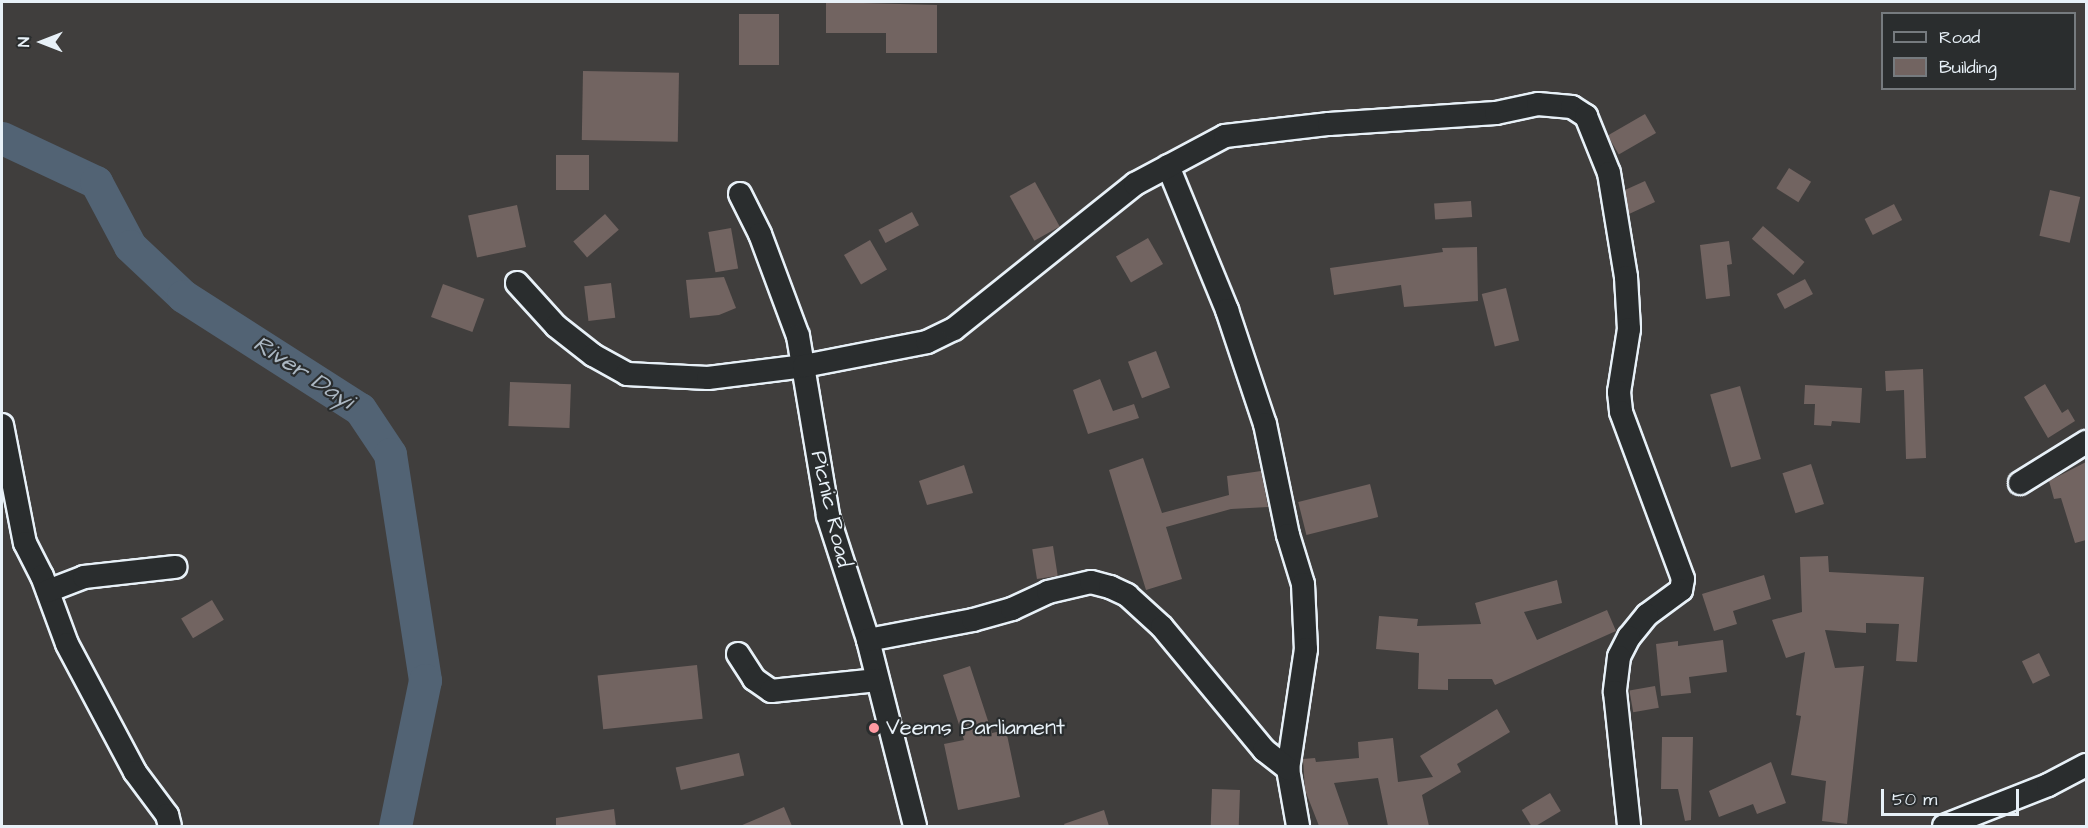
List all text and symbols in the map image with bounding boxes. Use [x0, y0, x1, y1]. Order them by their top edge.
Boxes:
north arrow [12, 12, 72, 72]
legend [1881, 12, 2076, 90]
text: Road [1939, 25, 1980, 50]
text: N [13, 37, 35, 47]
text: Building [1939, 55, 1997, 80]
water label: River Dayi [248, 330, 358, 416]
street label: Picnic Road [805, 448, 857, 570]
place label: Veems Parliament [886, 715, 1065, 741]
marker: Veems Parliament [867, 721, 881, 735]
scale bar [1884, 777, 2022, 815]
text: 50 m [1892, 787, 1937, 812]

